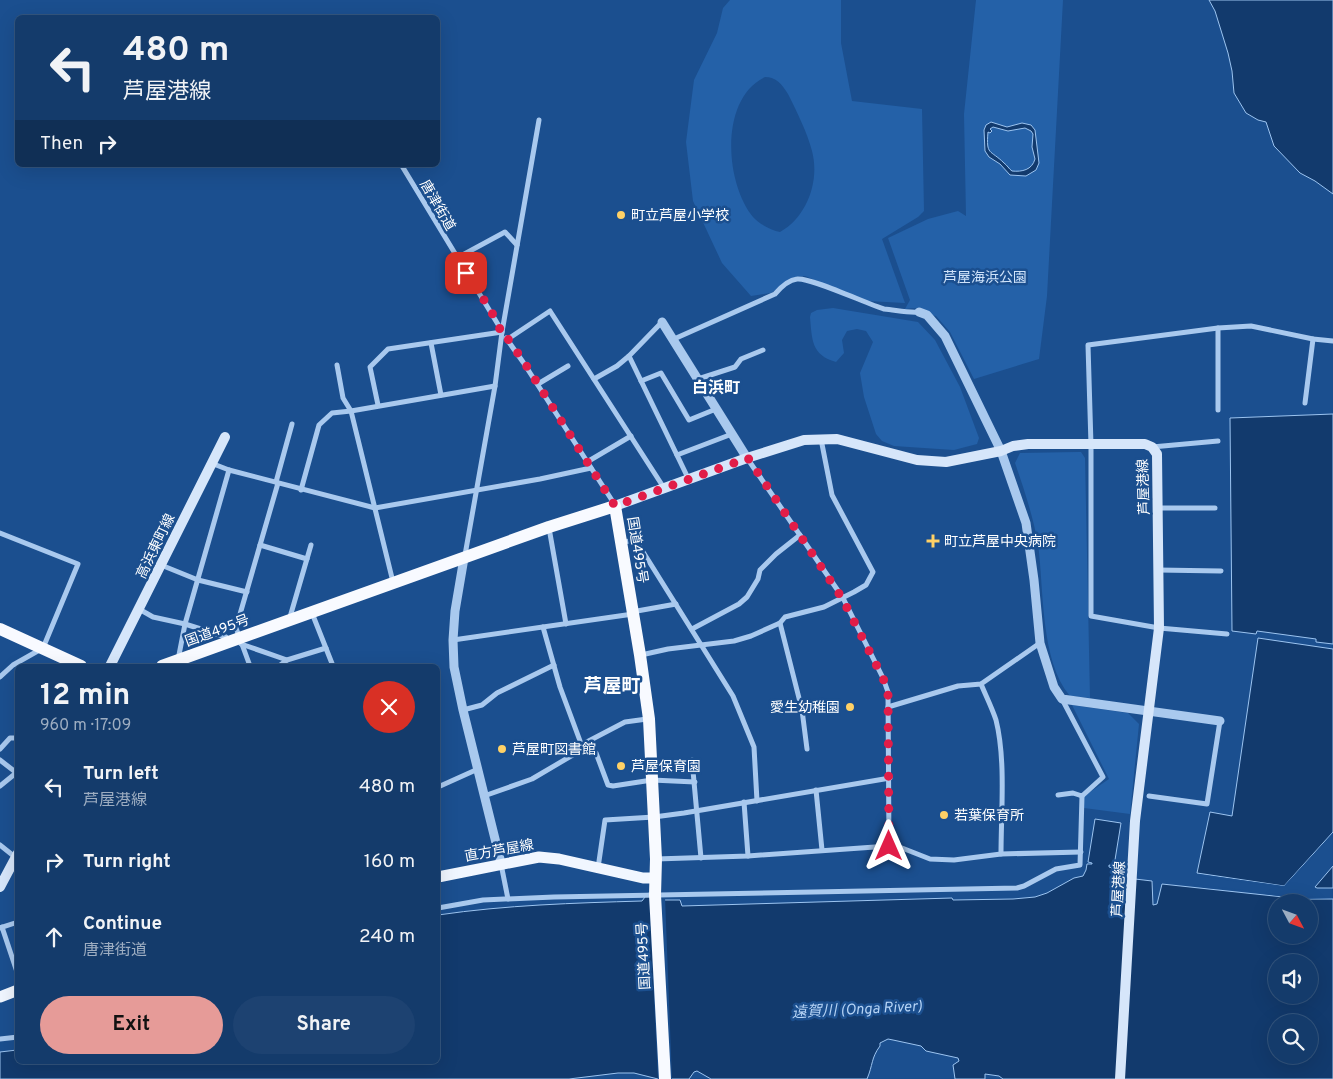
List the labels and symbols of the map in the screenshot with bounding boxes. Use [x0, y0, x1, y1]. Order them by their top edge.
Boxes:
street label: 唐津街道 [415, 177, 458, 234]
place label: 町立芦屋小学校 [631, 208, 729, 225]
marker: 町立芦屋小学校 [615, 209, 627, 221]
pin [445, 252, 487, 294]
park label: 芦屋海浜公園 [943, 270, 1027, 287]
district label: 白浜町 [692, 379, 740, 399]
street label: 芦屋港線 [1135, 459, 1154, 515]
street label: 高浜東町線 [133, 511, 179, 582]
street label: 国道495号 [623, 516, 650, 585]
marker: 町立芦屋中央病院 [926, 534, 940, 548]
place label: 町立芦屋中央病院 [944, 534, 1056, 551]
street label: 国道495号 [183, 612, 252, 651]
district label: 芦屋町 [583, 675, 641, 699]
place label: 愛生幼稚園 [770, 700, 840, 717]
marker: 愛生幼稚園 [844, 701, 856, 713]
place label: 芦屋町図書館 [512, 742, 596, 759]
marker: 芦屋町図書館 [496, 743, 508, 755]
place label: 芦屋保育園 [631, 759, 701, 776]
marker: 芦屋保育園 [615, 760, 627, 772]
place label: 若葉保育所 [954, 808, 1024, 825]
marker: 若葉保育所 [938, 809, 950, 821]
position arrow [862, 819, 914, 871]
street label: 直方芦屋線 [463, 836, 535, 866]
street label: 芦屋港線 [1110, 861, 1129, 917]
north arrow [1268, 894, 1318, 944]
street label: 国道495号 [634, 922, 655, 990]
water label: 遠賀川 (Onga River) [791, 998, 923, 1023]

